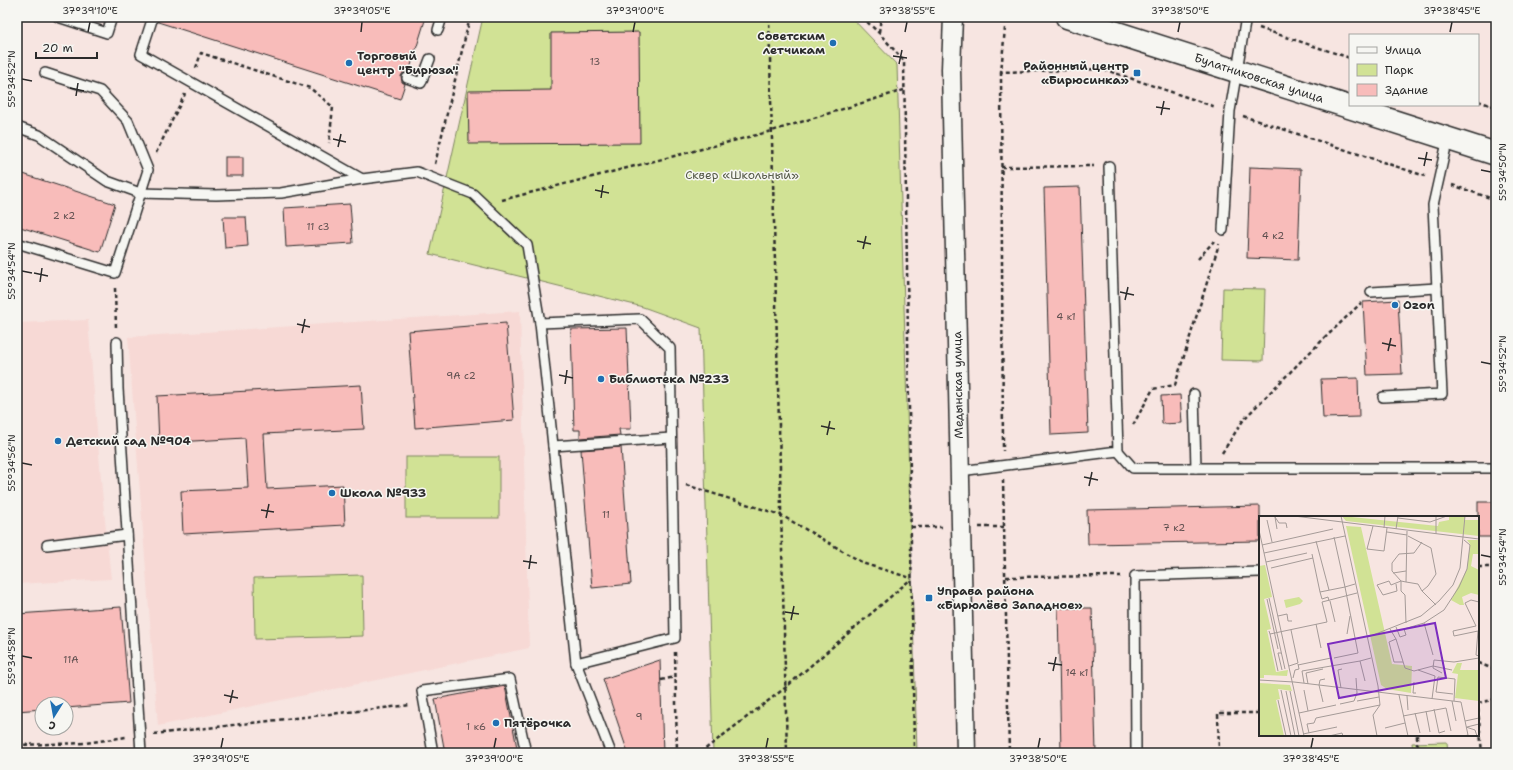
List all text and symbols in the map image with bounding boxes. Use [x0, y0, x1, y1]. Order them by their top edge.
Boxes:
text: 37°39'10"E [62, 4, 118, 17]
text: 37°39'05"E [333, 4, 391, 17]
text: 37°39'00"E [606, 4, 664, 17]
text: 37°38'55"E [879, 4, 935, 17]
text: 37°38'50"E [1151, 4, 1209, 17]
text: 37°38'45"E [1423, 4, 1481, 17]
place label: Cоветским летчикам [757, 28, 825, 58]
scale bar [36, 34, 97, 60]
legend [1349, 34, 1479, 106]
marker: Cоветским летчикам [828, 38, 838, 48]
text: 20 m [42, 40, 73, 56]
text: Улица [1385, 42, 1422, 58]
place label: Торговый центр "Бирюза" [357, 48, 458, 78]
street label: Булатниковская улица [1192, 49, 1326, 107]
text: 55°34'52"N [5, 50, 18, 108]
house number: 13 [590, 55, 600, 68]
marker: Торговый центр "Бирюза" [344, 58, 354, 68]
place label: Районный центр «Бирюсинка» [1023, 58, 1129, 88]
text: Парк [1385, 62, 1414, 78]
marker: Районный центр «Бирюсинка» [1132, 68, 1142, 78]
text: Здание [1385, 82, 1429, 98]
text: 55°34'50"N [1496, 143, 1509, 201]
park label: Сквер «Школьный» [685, 167, 799, 183]
house number: 2 к2 [53, 209, 75, 222]
house number: 11 с3 [306, 220, 330, 233]
house number: 4 к2 [1262, 229, 1284, 242]
text: 55°34'54"N [5, 242, 18, 300]
place label: Ozon [1403, 297, 1435, 313]
marker: Ozon [1390, 300, 1400, 310]
house number: 4 к1 [1056, 310, 1076, 323]
street label: Медынская улица [949, 330, 967, 439]
text: 55°34'52"N [1496, 335, 1509, 393]
house number: 9А с2 [446, 369, 476, 382]
place label: Библиотека №233 [609, 371, 729, 387]
marker: Библиотека №233 [596, 374, 606, 384]
place label: Детский сад №904 [66, 433, 192, 449]
text: 55°34'56"N [5, 434, 18, 492]
marker: Детский сад №904 [53, 436, 63, 446]
place label: Школа №933 [340, 485, 426, 501]
marker: Школа №933 [327, 488, 337, 498]
house number: 11 [602, 508, 610, 521]
inset map [1259, 516, 1479, 736]
house number: 7 к2 [1163, 521, 1185, 534]
text: 55°34'54"N [1496, 528, 1509, 586]
place label: Управа района «Бирюлёво Западное» [937, 583, 1083, 613]
marker: Управа района «Бирюлёво Западное» [924, 593, 934, 603]
text: 55°34'58"N [5, 627, 18, 685]
house number: 11А [63, 653, 79, 666]
house number: 14 к1 [1065, 666, 1089, 679]
north arrow [34, 696, 74, 736]
house number: 9 [636, 710, 643, 723]
place label: Пятёрочка [504, 715, 572, 731]
text: С [47, 717, 57, 733]
marker: Пятёрочка [491, 718, 501, 728]
house number: 1 к6 [466, 720, 486, 733]
text: 37°39'05"E [192, 752, 250, 765]
text: 37°39'00"E [465, 752, 523, 765]
text: 37°38'55"E [738, 752, 794, 765]
text: 37°38'50"E [1009, 752, 1067, 765]
text: 37°38'45"E [1282, 752, 1340, 765]

